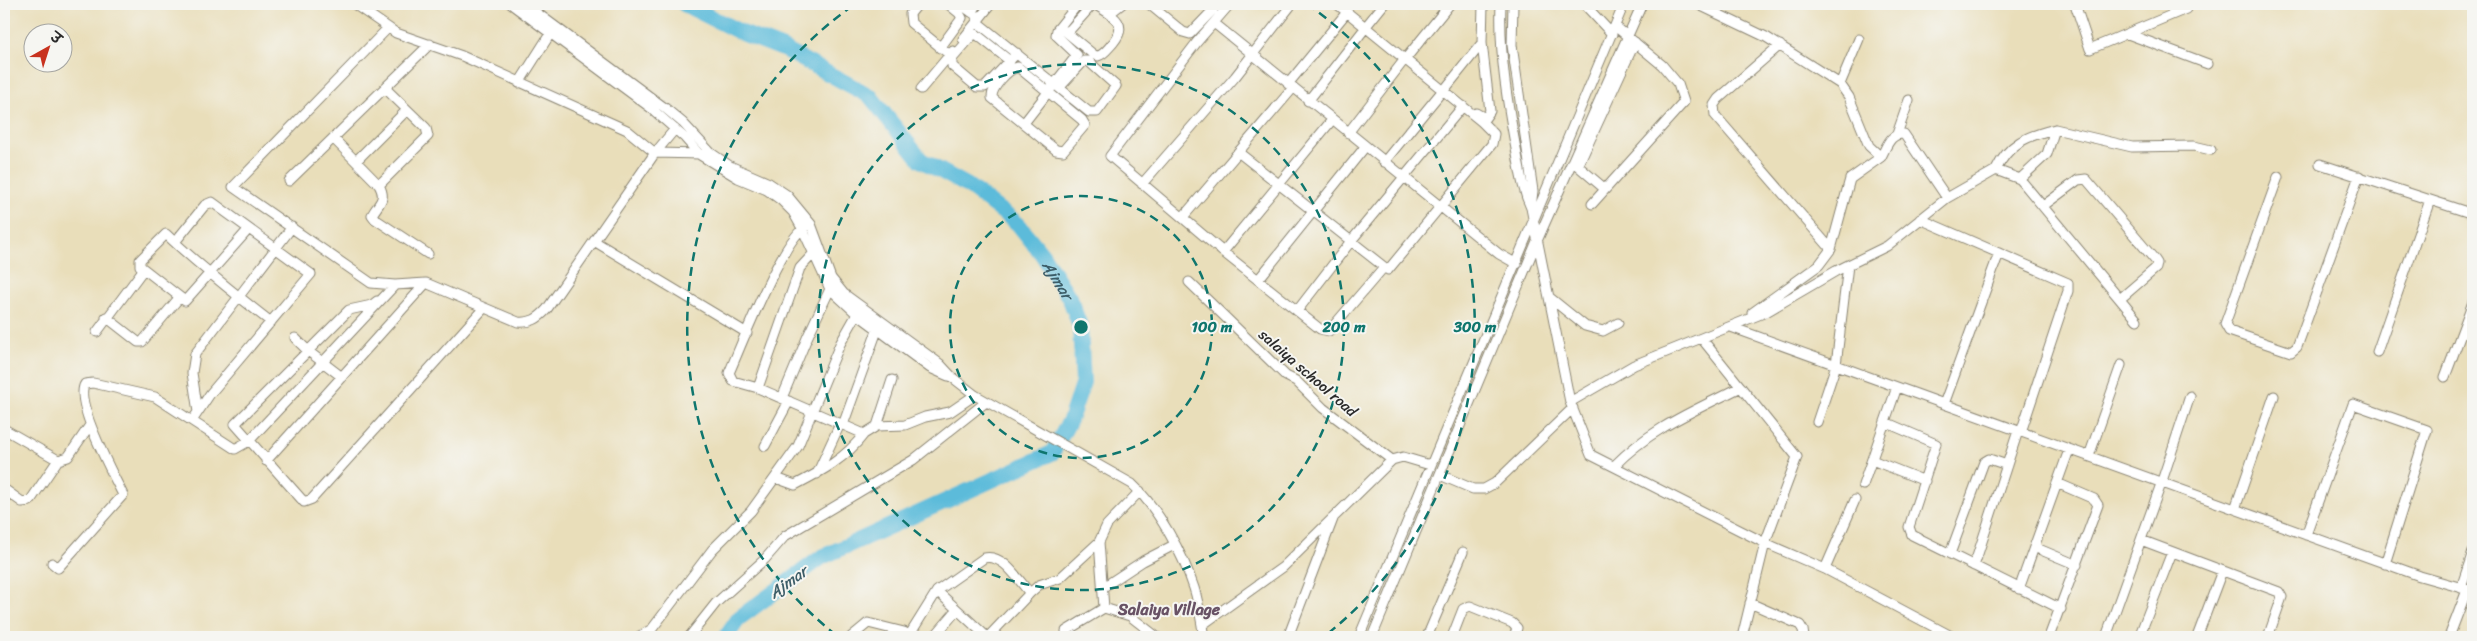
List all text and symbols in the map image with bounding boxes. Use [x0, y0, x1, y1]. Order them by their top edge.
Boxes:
north arrow [22, 22, 72, 72]
text: उ [43, 24, 69, 52]
water label: Ajmar [1034, 253, 1083, 308]
text: 100 m [1192, 314, 1233, 340]
text: 200 m [1321, 314, 1366, 340]
text: 300 m [1453, 314, 1497, 340]
centre of rings [1072, 318, 1090, 336]
street label: salaiya school road [1252, 322, 1364, 424]
water label: Ajmar [761, 556, 816, 607]
district label: Salaiya Village [1117, 595, 1221, 624]

